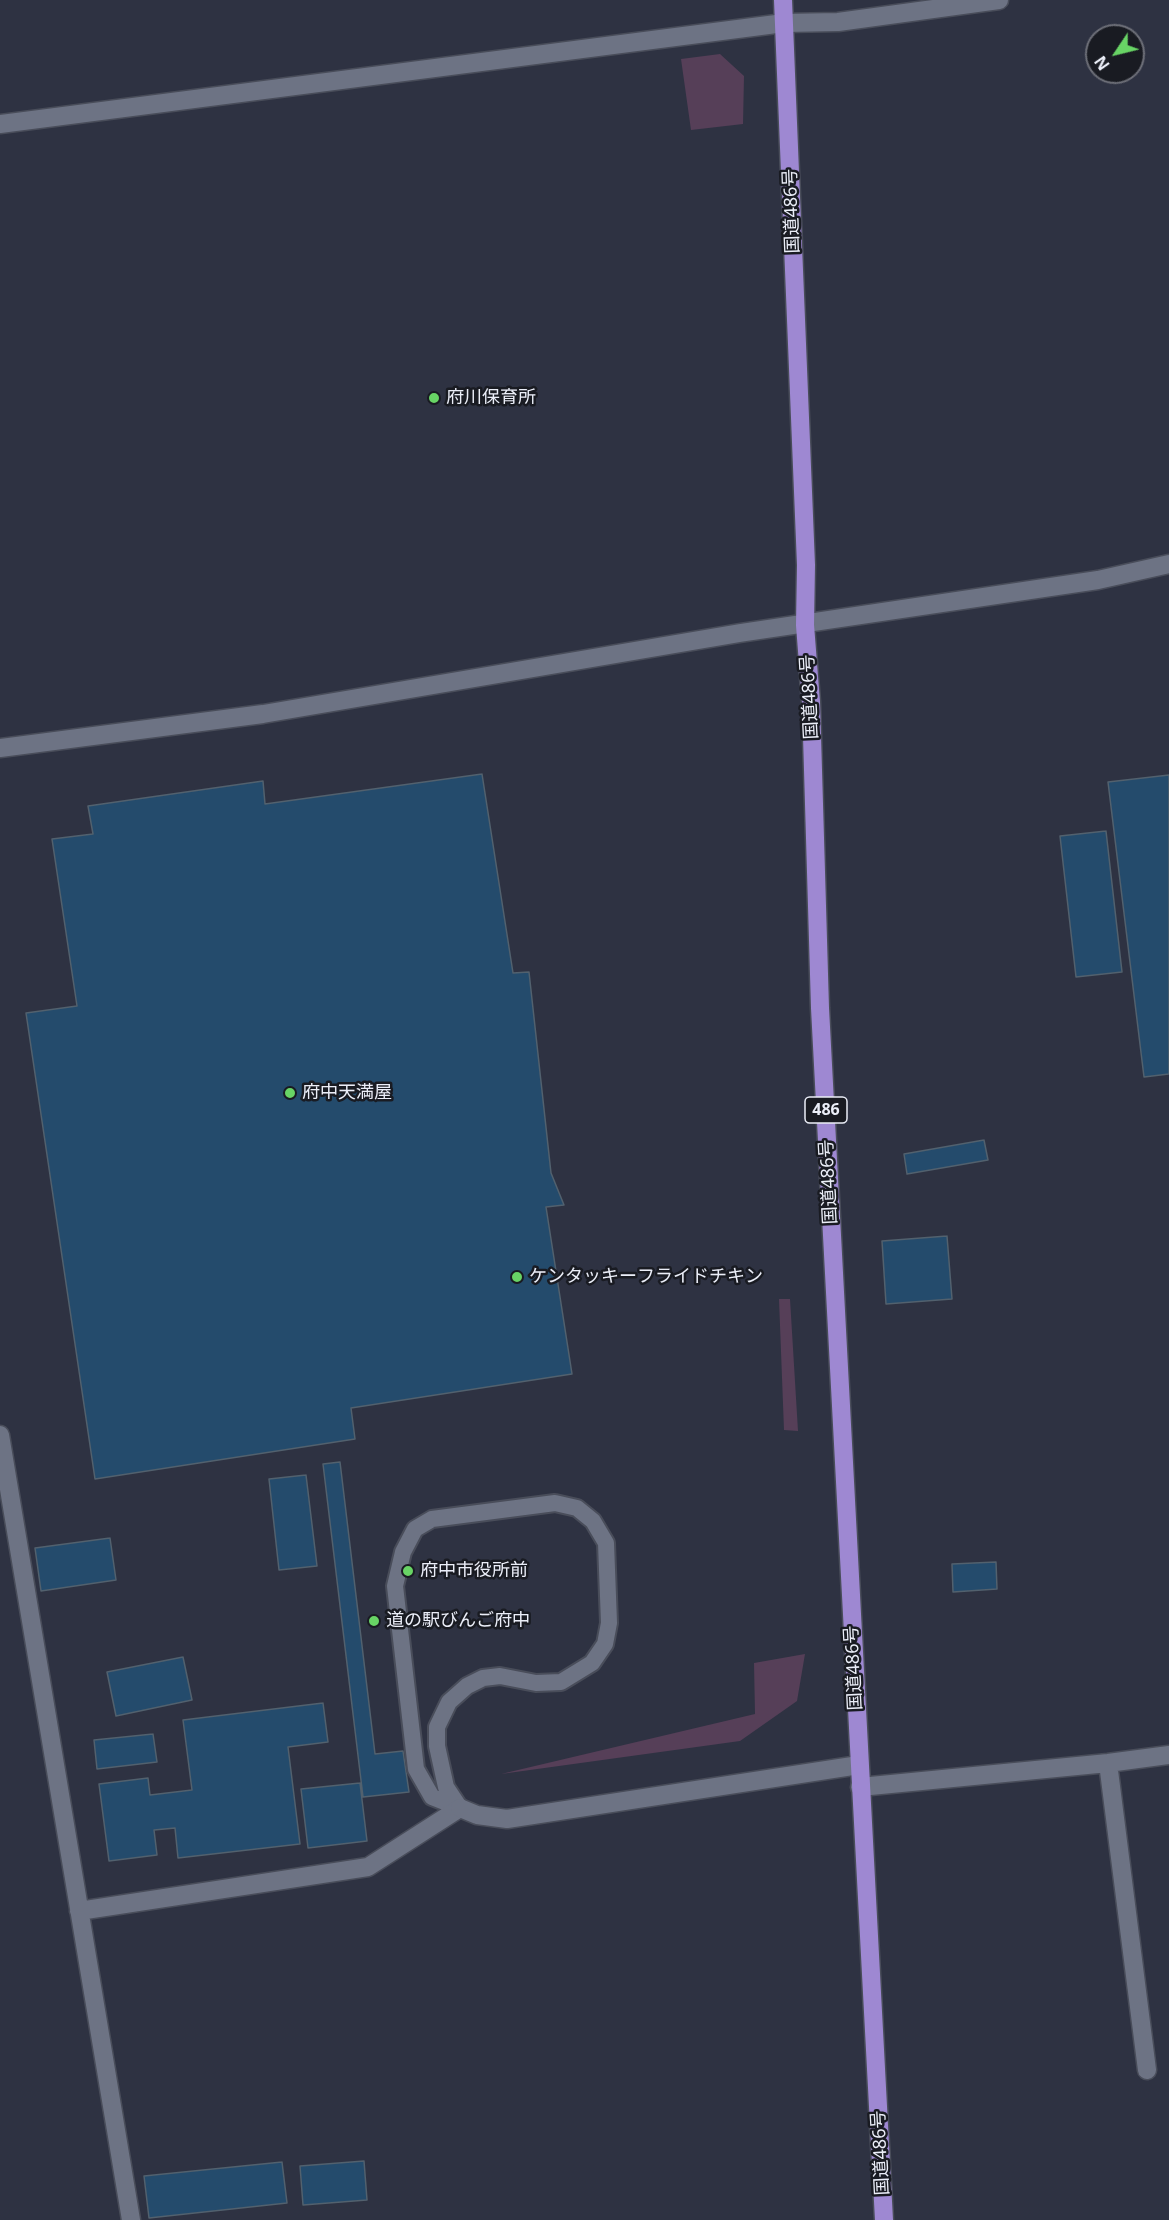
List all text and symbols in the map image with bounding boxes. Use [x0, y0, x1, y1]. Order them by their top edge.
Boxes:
north arrow [1085, 24, 1145, 84]
text: N [1089, 52, 1115, 75]
street label: 国道486号 [780, 168, 804, 254]
place label: 府川保育所 [446, 387, 536, 409]
marker: 府川保育所 [427, 391, 441, 405]
street label: 国道486号 [797, 654, 823, 740]
place label: 府中天満屋 [302, 1082, 392, 1104]
marker: 府中天満屋 [283, 1086, 297, 1100]
road number: 486 [805, 1097, 847, 1123]
street label: 国道486号 [816, 1139, 842, 1225]
place label: ケンタッキーフライドチキン [529, 1266, 763, 1288]
marker: ケンタッキーフライドチキン [510, 1270, 524, 1284]
place label: 府中市役所前 [420, 1560, 528, 1582]
marker: 府中市役所前 [401, 1564, 415, 1578]
place label: 道の駅びんご府中 [386, 1610, 530, 1632]
marker: 道の駅びんご府中 [367, 1614, 381, 1628]
street label: 国道486号 [841, 1625, 867, 1711]
street label: 国道486号 [868, 2110, 894, 2196]

